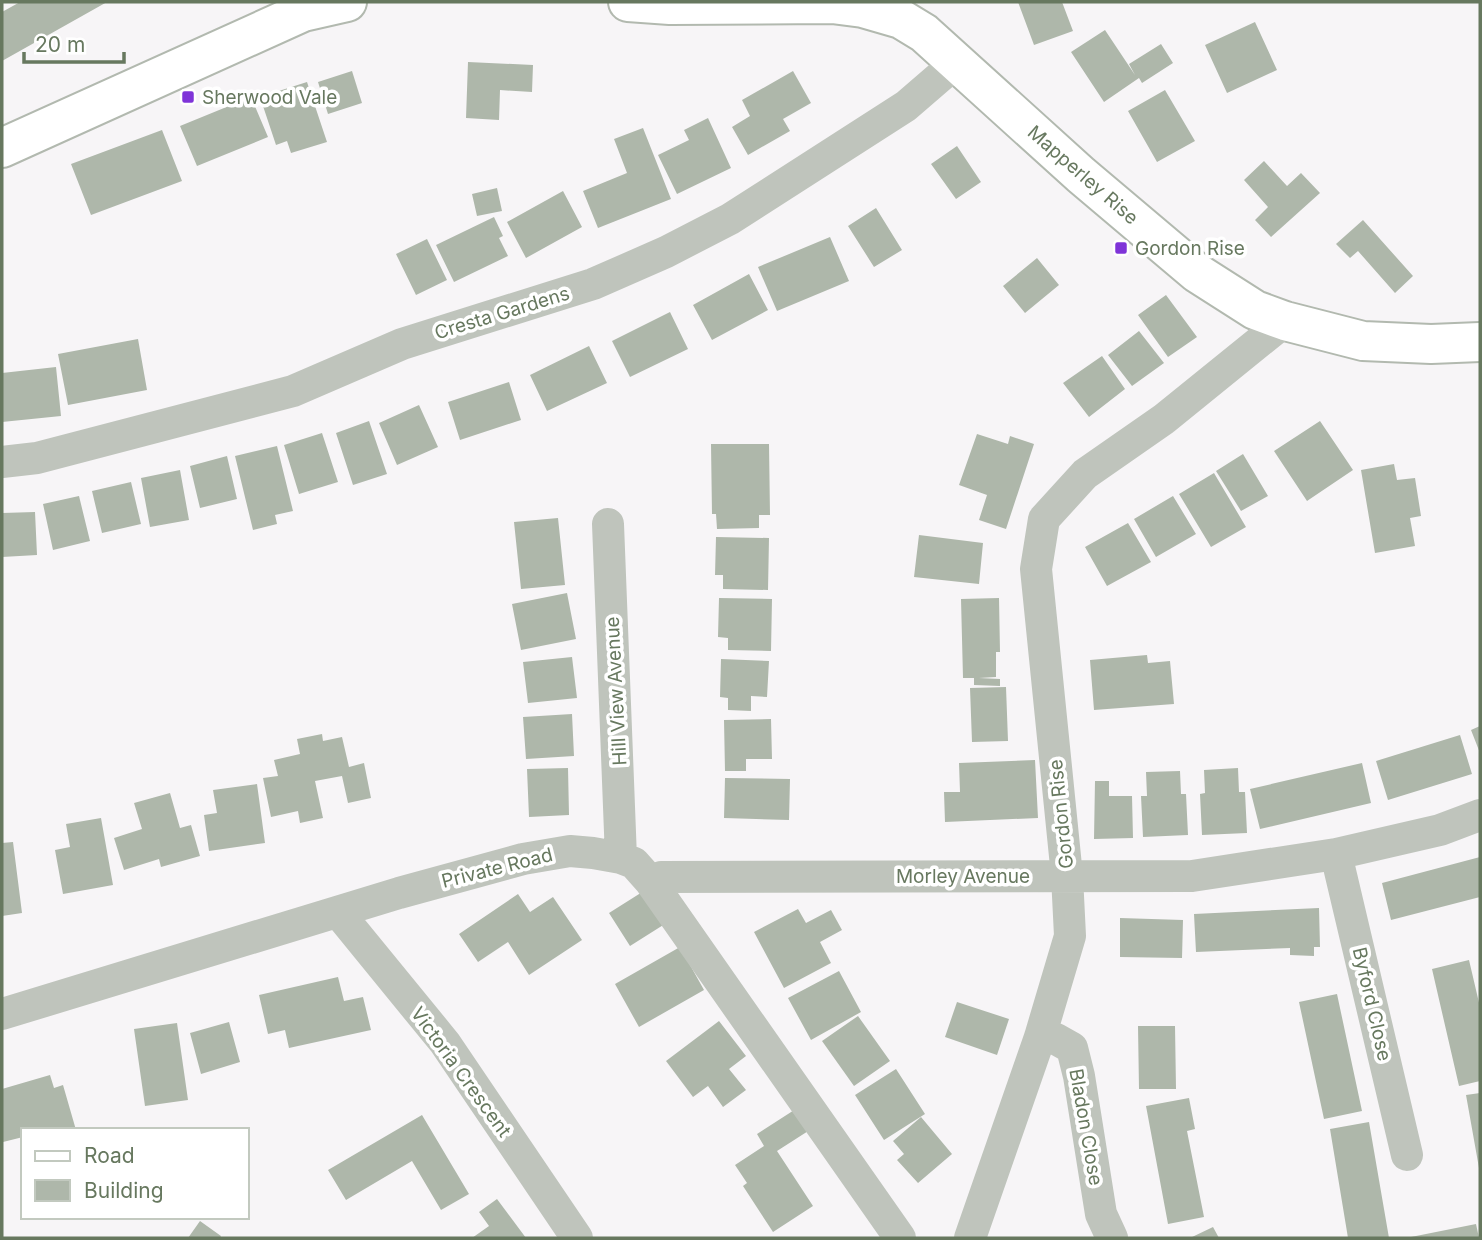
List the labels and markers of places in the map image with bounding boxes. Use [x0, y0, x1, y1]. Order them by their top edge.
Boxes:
place label: Sherwood Vale [202, 86, 337, 109]
marker: Sherwood Vale [180, 89, 196, 105]
place label: Gordon Rise [1135, 237, 1245, 260]
marker: Gordon Rise [1113, 240, 1129, 256]

